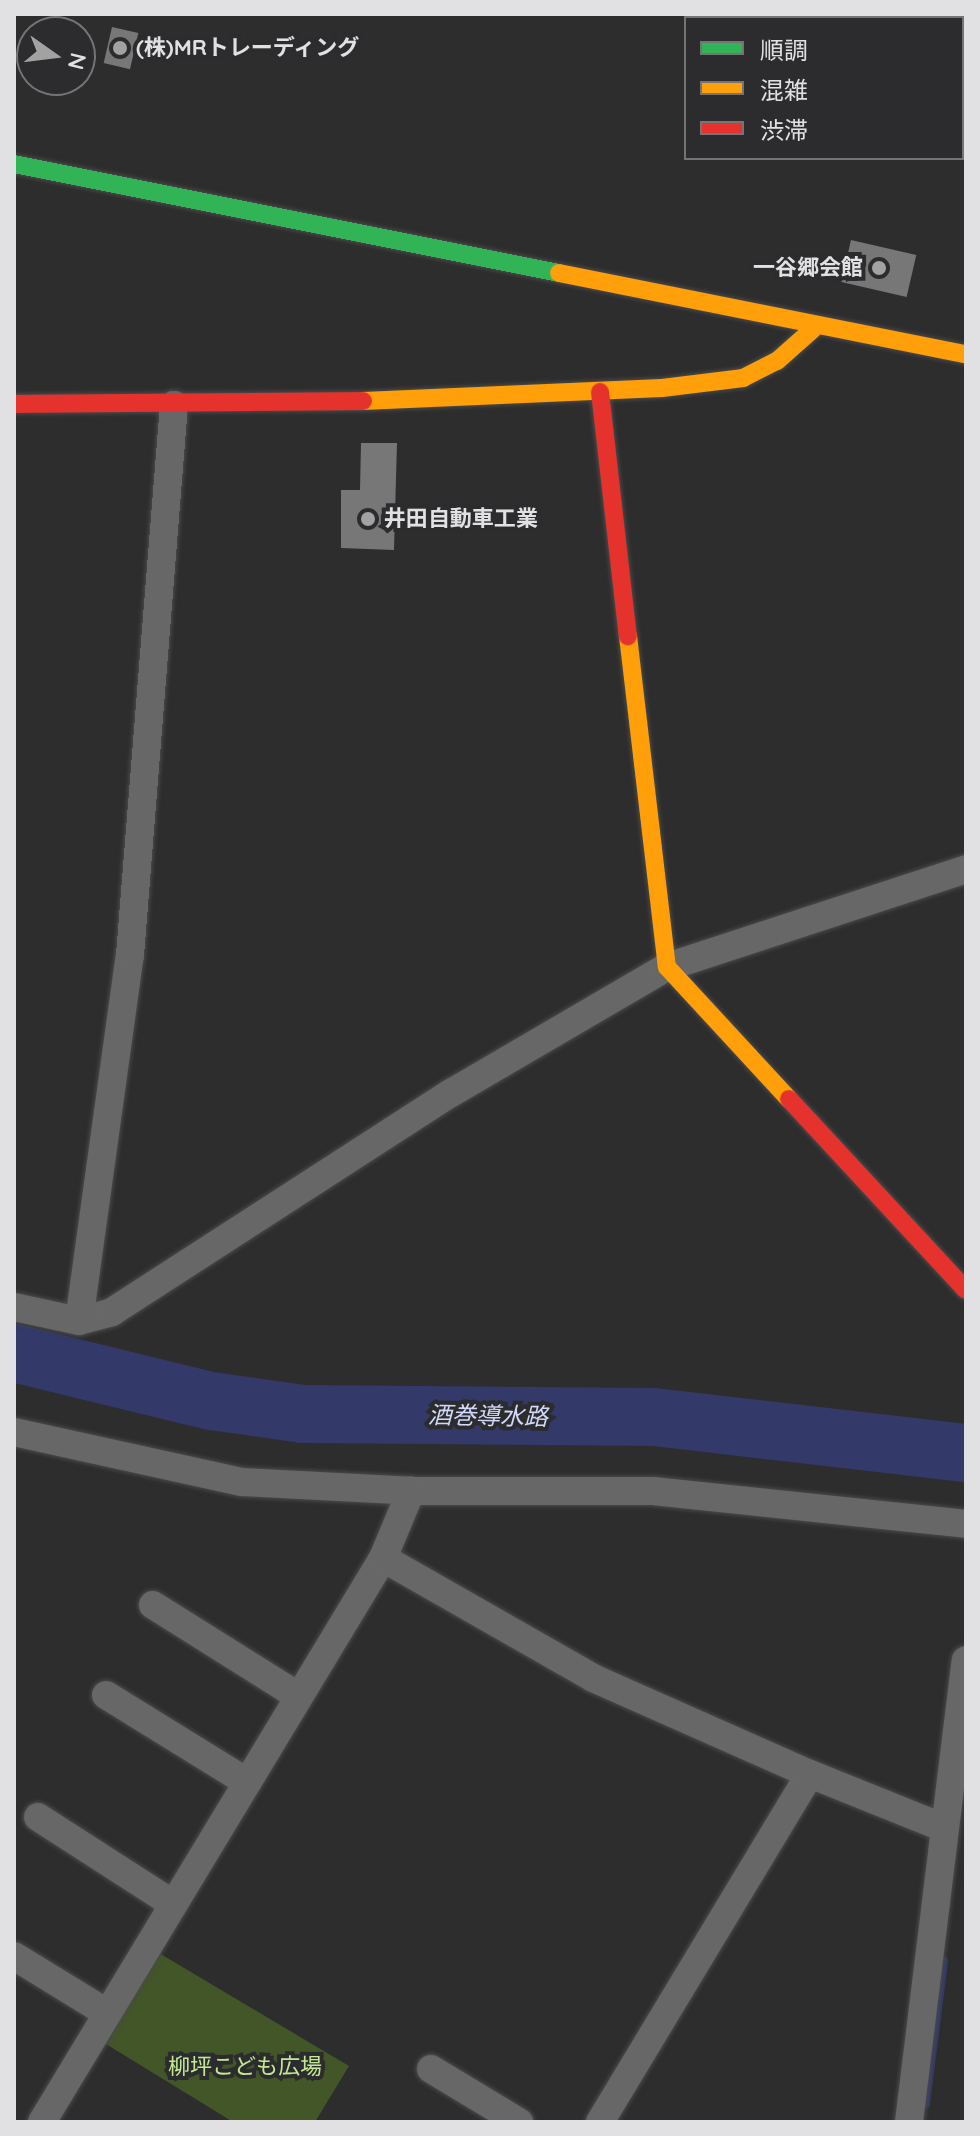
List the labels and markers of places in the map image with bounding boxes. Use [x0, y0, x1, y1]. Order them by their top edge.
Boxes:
place label: (株)MRトレーディング [136, 35, 361, 61]
marker: (株)MRトレーディング [111, 39, 129, 57]
place label: 一谷郷会館 [753, 255, 863, 281]
marker: 一谷郷会館 [870, 259, 888, 277]
place label: 井田自動車工業 [384, 506, 538, 532]
marker: 井田自動車工業 [359, 510, 377, 528]

